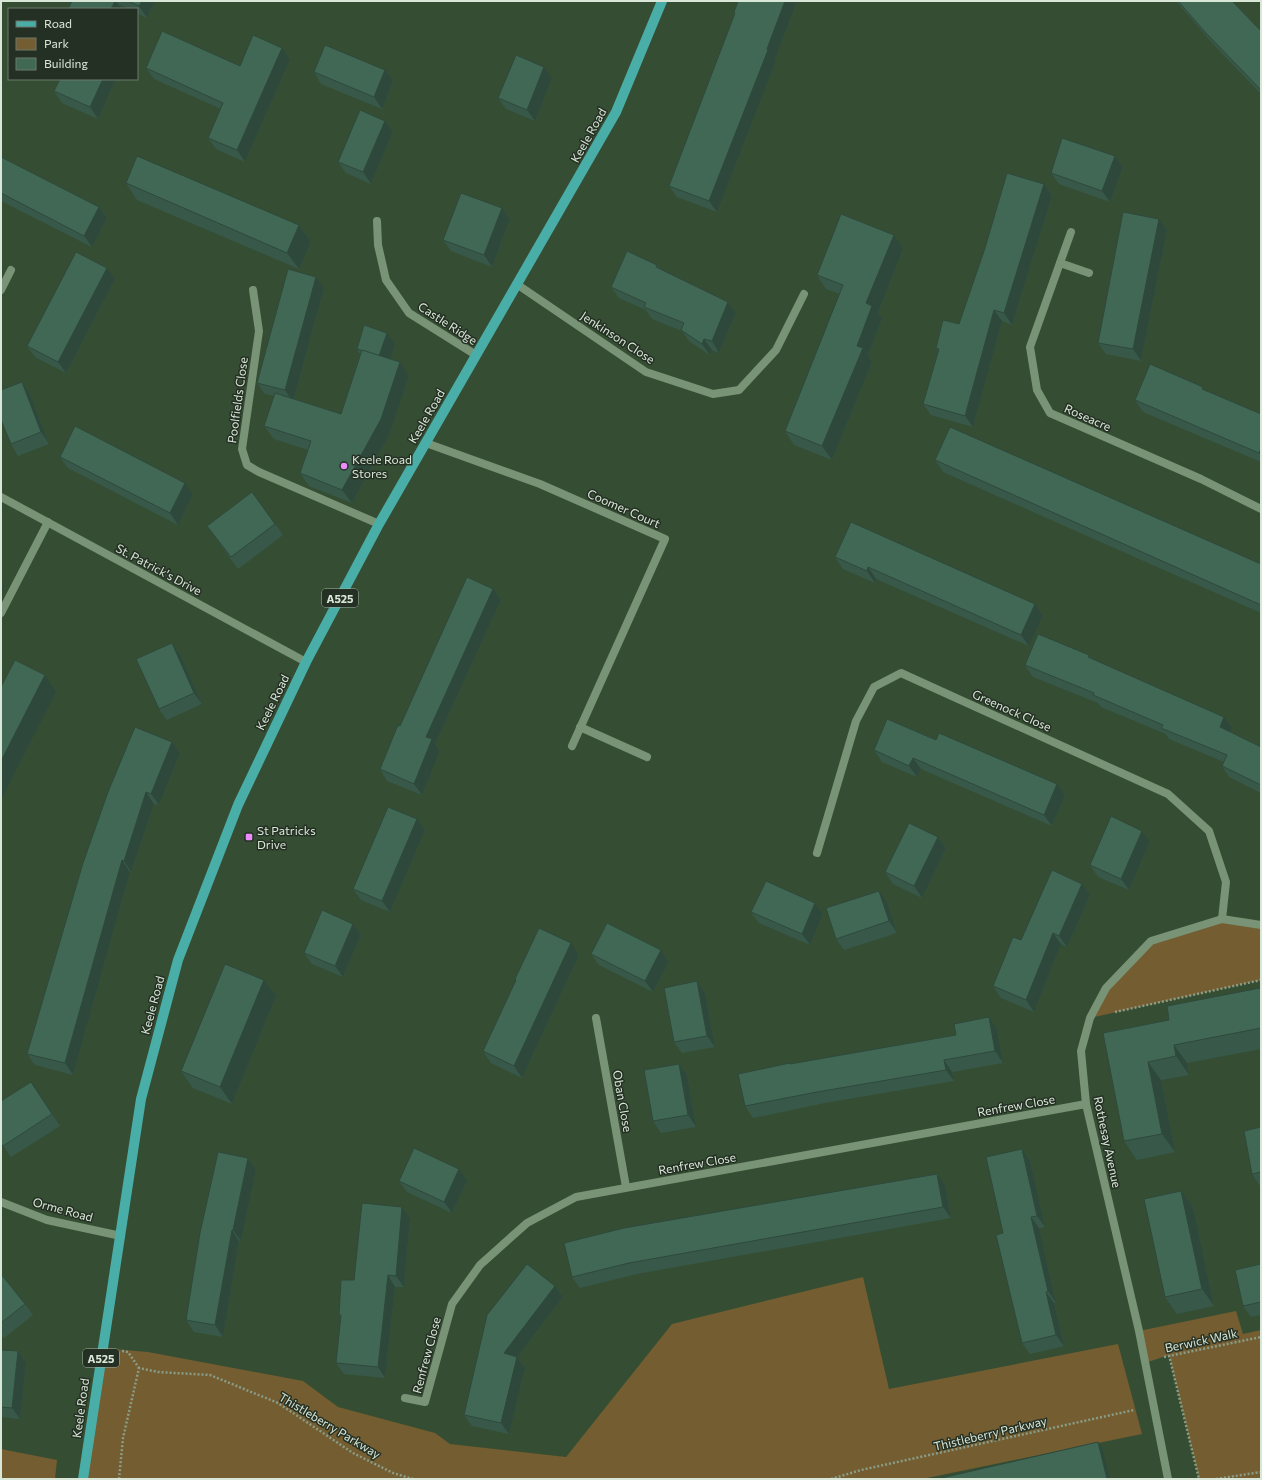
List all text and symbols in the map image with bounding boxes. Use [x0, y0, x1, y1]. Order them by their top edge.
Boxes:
legend [8, 8, 138, 80]
text: Road [44, 16, 72, 30]
text: Park [44, 36, 70, 50]
text: Building [44, 56, 88, 70]
street label: Keele Road [567, 105, 609, 165]
street label: Castle Ridge [416, 299, 480, 347]
street label: Jenkinson Close [578, 308, 657, 367]
street label: Poolfields Close [224, 356, 250, 444]
street label: Keele Road [405, 386, 447, 445]
street label: Roseacre [1062, 401, 1114, 433]
place label: Keele Road Stores [352, 452, 412, 480]
marker: Keele Road Stores [339, 461, 349, 471]
street label: Coomer Court [585, 486, 663, 530]
street label: St. Patrick's Drive [114, 540, 204, 598]
road number: A525 [322, 589, 358, 607]
street label: Keele Road [253, 672, 291, 732]
street label: Greenock Close [970, 686, 1054, 734]
place label: St Patricks Drive [257, 823, 316, 851]
marker: St Patricks Drive [244, 832, 254, 842]
street label: Keele Road [137, 974, 167, 1036]
street label: Oban Close [611, 1069, 635, 1133]
street label: Renfrew Close [976, 1091, 1056, 1119]
street label: Rothesay Avenue [1091, 1095, 1125, 1189]
street label: Renfrew Close [657, 1149, 737, 1177]
street label: Orme Road [31, 1194, 95, 1224]
street label: Renfrew Close [409, 1315, 443, 1395]
street label: Berwick Walk [1163, 1325, 1239, 1355]
road number: A525 [83, 1349, 119, 1367]
street label: Keele Road [69, 1377, 91, 1439]
street label: Thistleberry Parkway [277, 1389, 383, 1461]
street label: Thistleberry Parkway [932, 1413, 1048, 1453]

